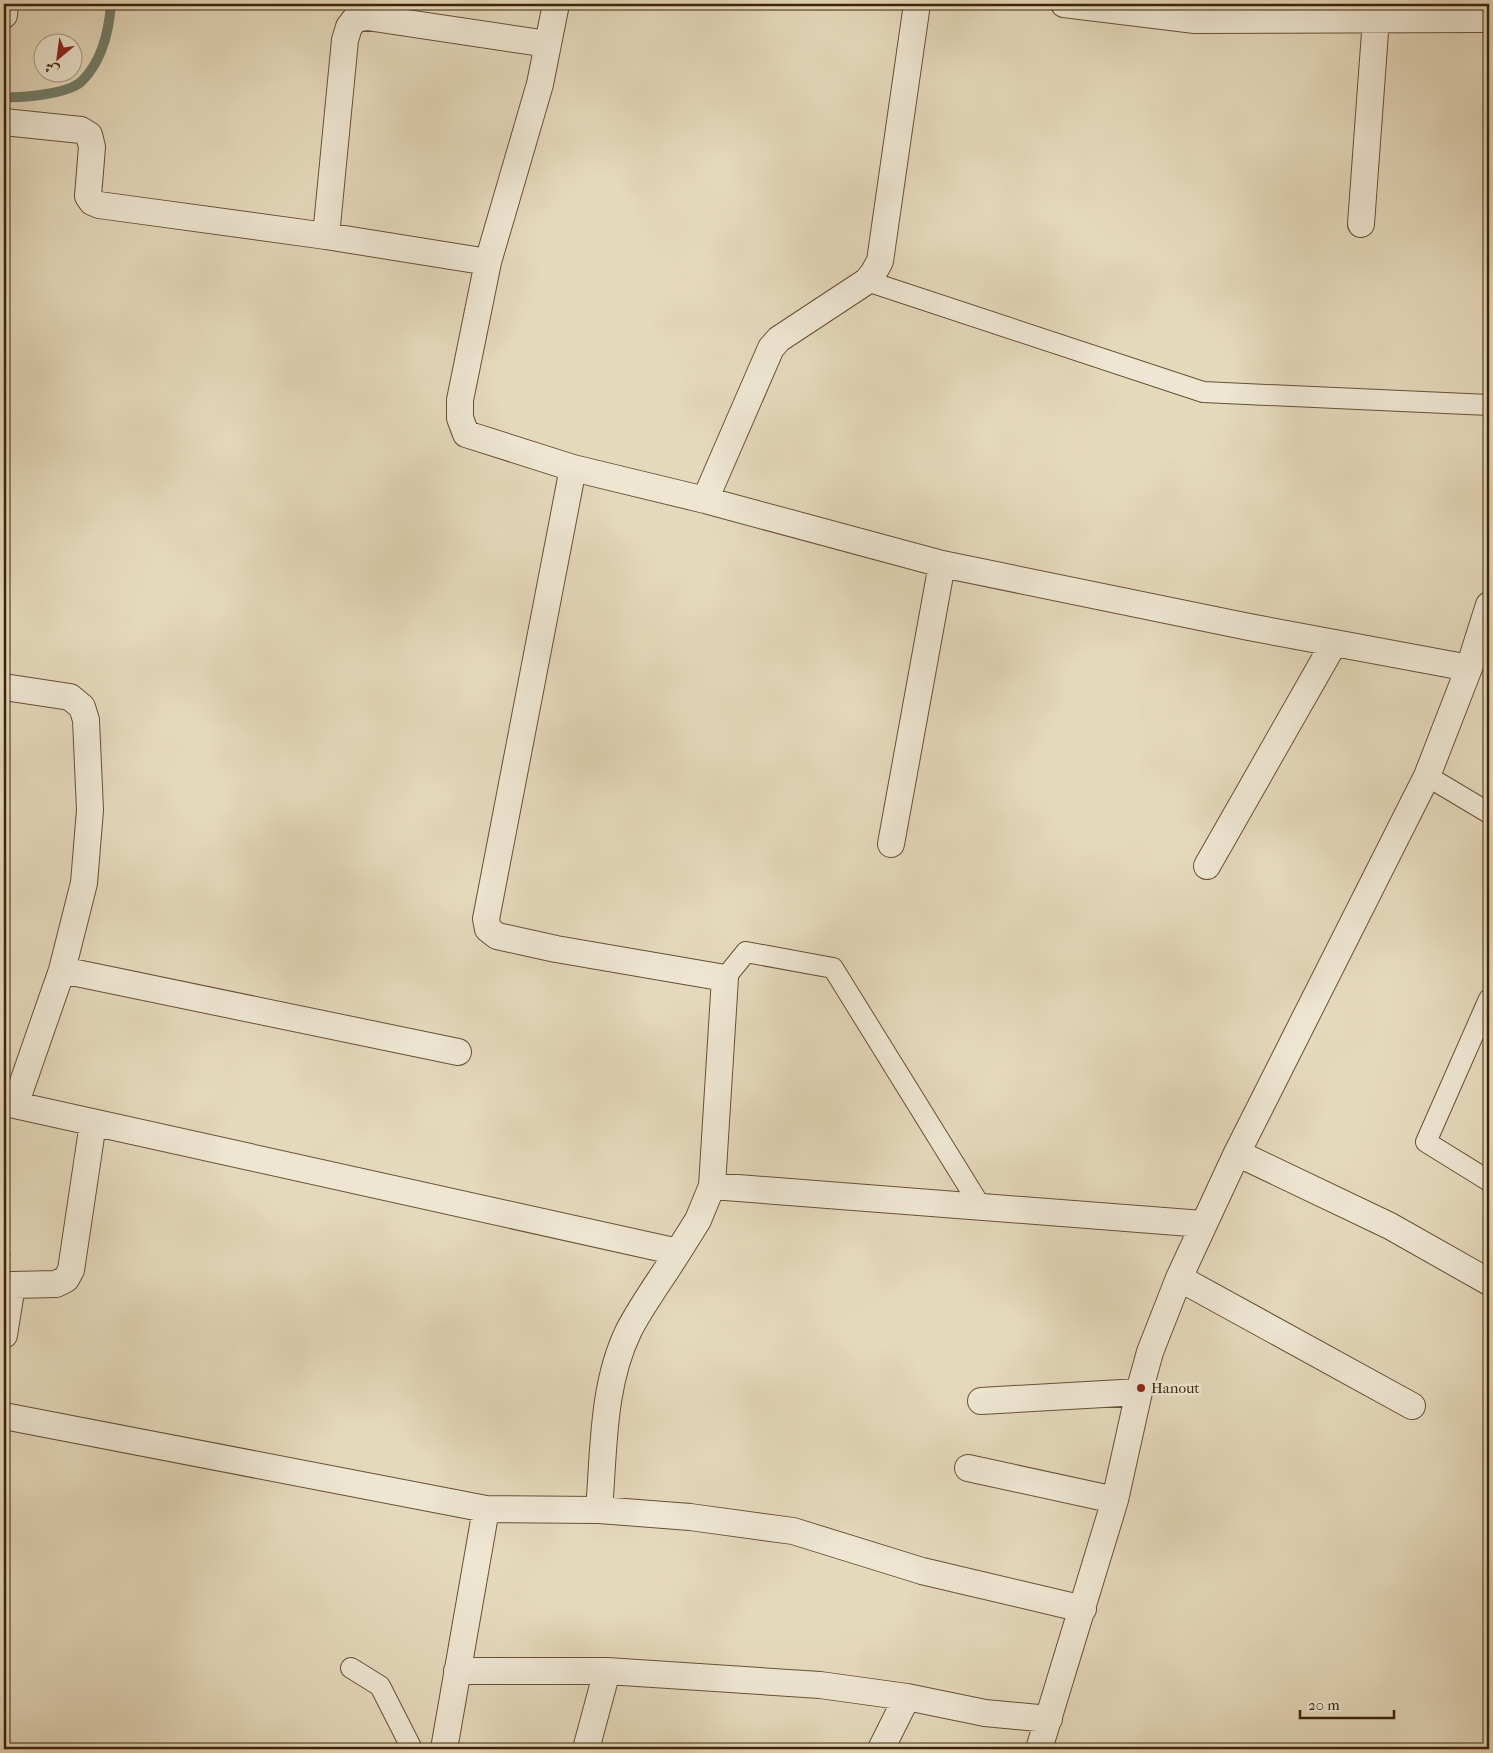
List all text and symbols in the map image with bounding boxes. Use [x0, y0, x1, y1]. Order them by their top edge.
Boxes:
north arrow [32, 32, 82, 82]
text: ش [42, 58, 62, 80]
place label: Hanout [1151, 1379, 1200, 1397]
marker: Hanout [1135, 1382, 1147, 1394]
scale bar [1300, 1688, 1394, 1720]
text: 20 m [1308, 1696, 1340, 1714]

